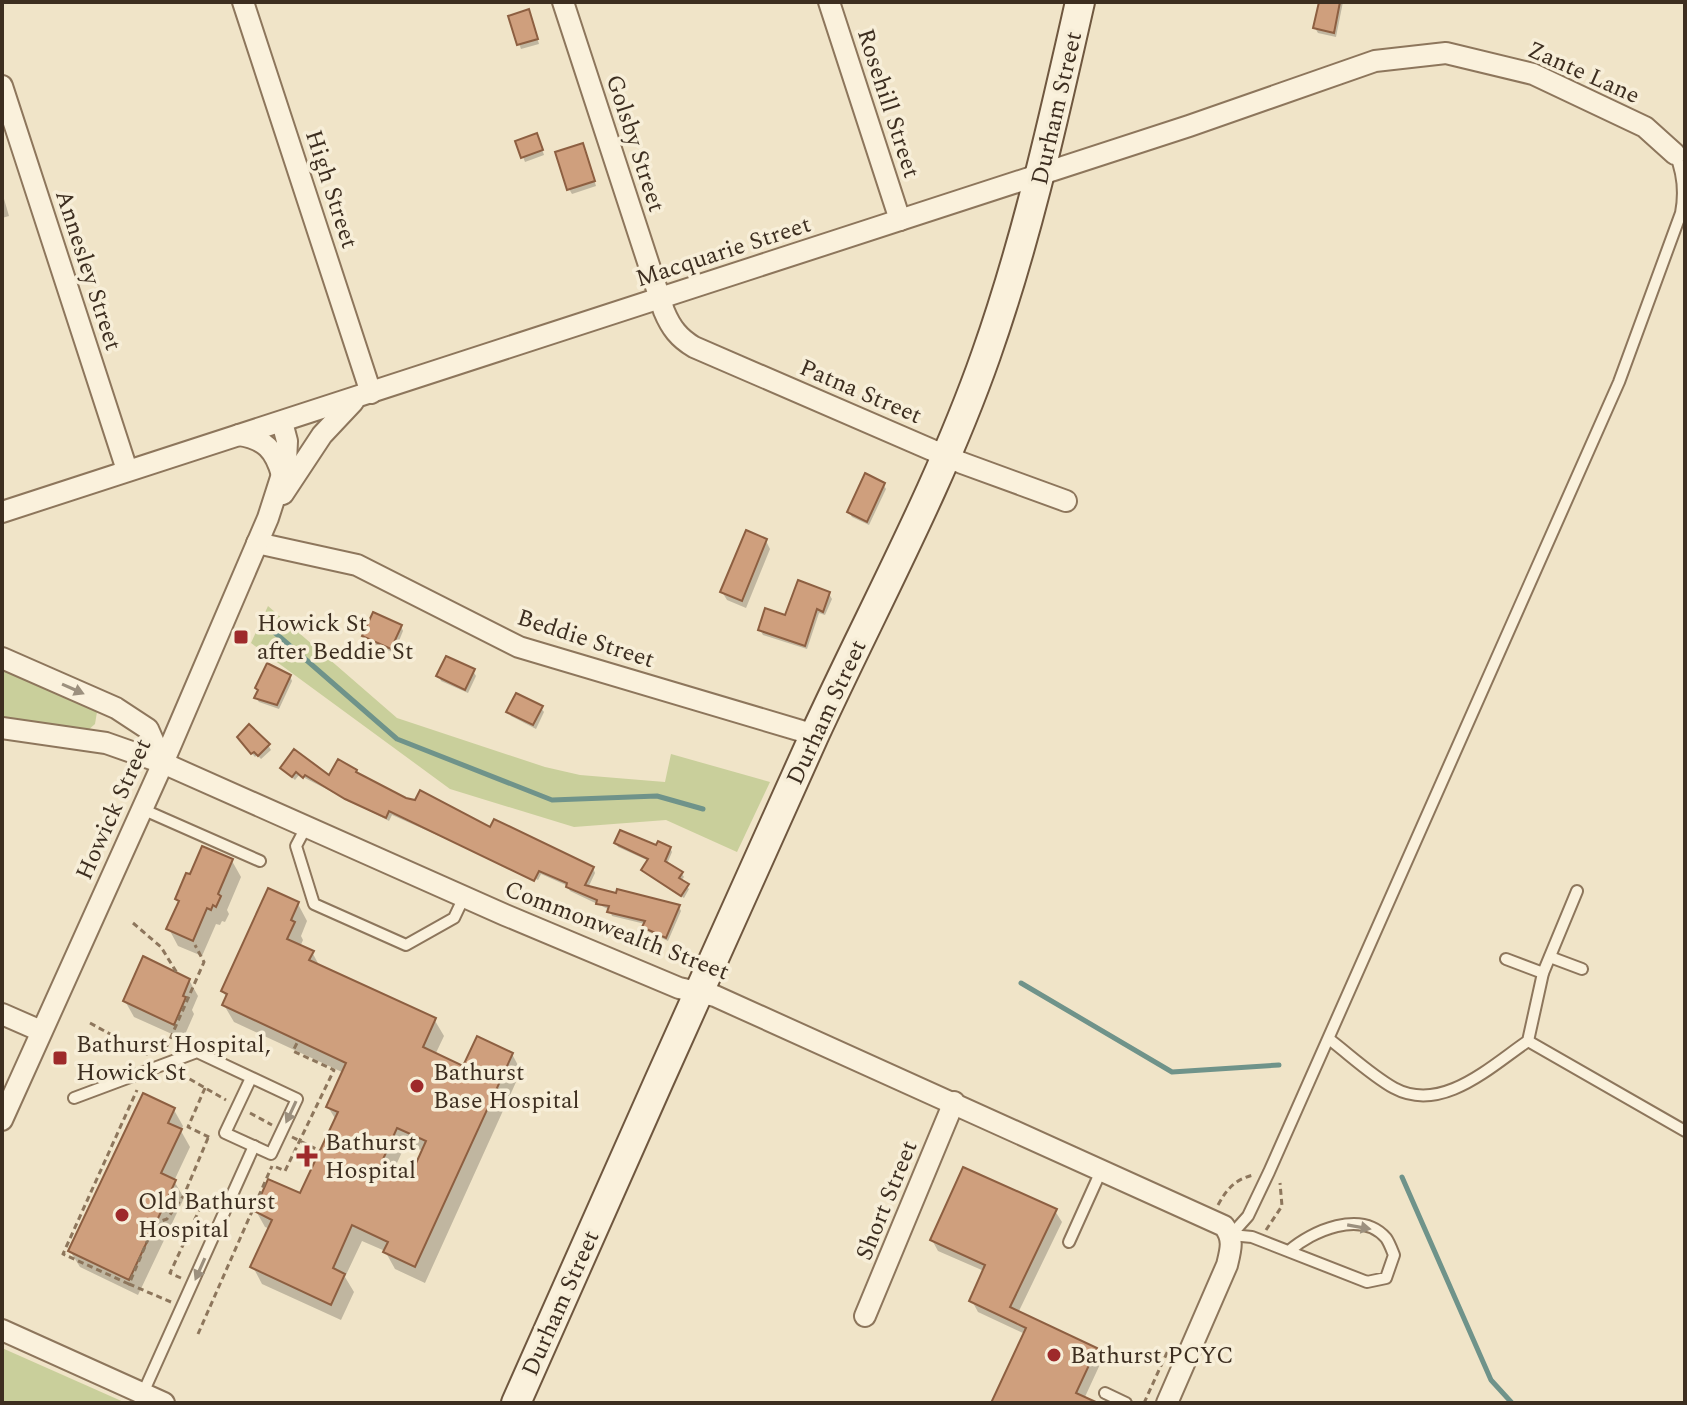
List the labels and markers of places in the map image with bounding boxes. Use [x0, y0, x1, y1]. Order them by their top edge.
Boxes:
place label: Howick St after Beddie St [257, 606, 413, 670]
marker: Howick St after Beddie St [232, 628, 250, 646]
place label: Bathurst Hospital, Howick St [76, 1027, 271, 1091]
marker: Bathurst Hospital, Howick St [51, 1049, 69, 1067]
place label: Bathurst Base Hospital [433, 1055, 580, 1119]
marker: Bathurst Base Hospital [408, 1077, 426, 1095]
place label: Bathurst Hospital [325, 1125, 417, 1189]
marker: Bathurst Hospital [296, 1145, 318, 1167]
place label: Old Bathurst Hospital [138, 1184, 275, 1248]
marker: Old Bathurst Hospital [113, 1206, 131, 1224]
place label: Bathurst PCYC [1070, 1338, 1234, 1374]
marker: Bathurst PCYC [1045, 1346, 1063, 1364]

